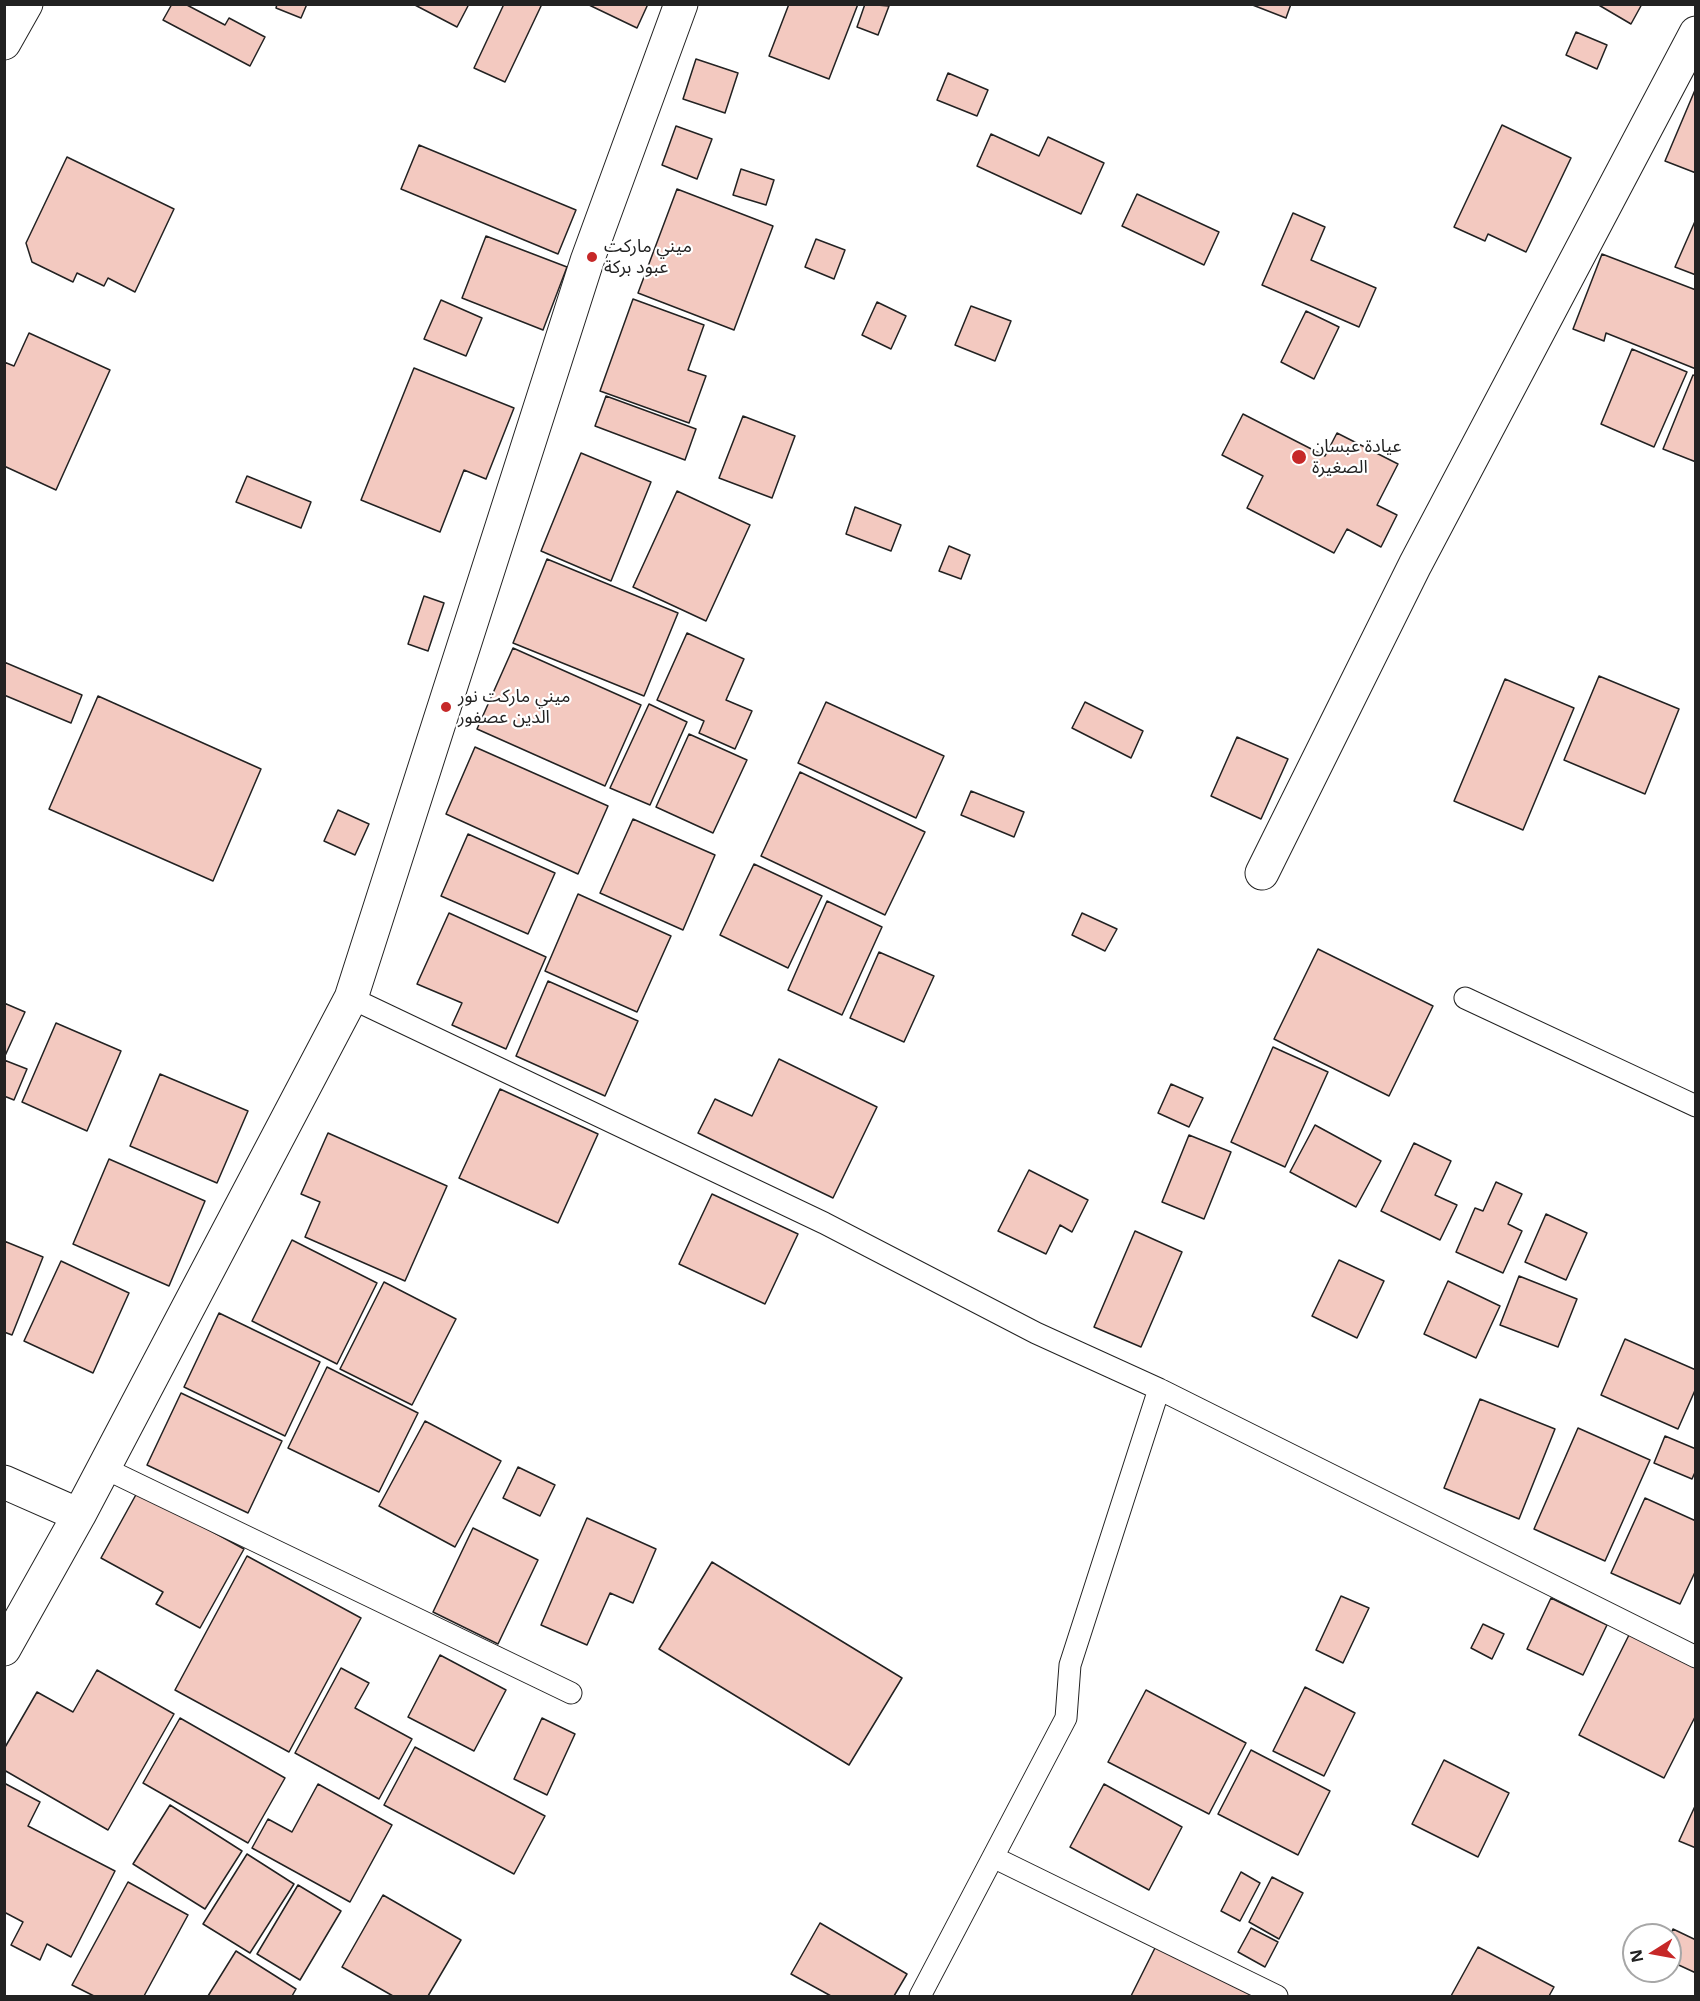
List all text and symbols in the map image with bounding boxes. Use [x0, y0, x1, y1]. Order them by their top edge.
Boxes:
place label: ميني ماركت عبود بركة [604, 236, 692, 278]
marker: ميني ماركت عبود بركة [585, 250, 599, 264]
place label: عيادة عبسان الصغيرة [1312, 436, 1402, 478]
marker: عيادة عبسان الصغيرة [1290, 448, 1308, 466]
place label: ميني ماركت نور الدين عصفور [458, 686, 571, 728]
marker: ميني ماركت نور الدين عصفور [439, 700, 453, 714]
north arrow [1622, 1923, 1682, 1983]
text: N [1624, 1948, 1648, 1965]

